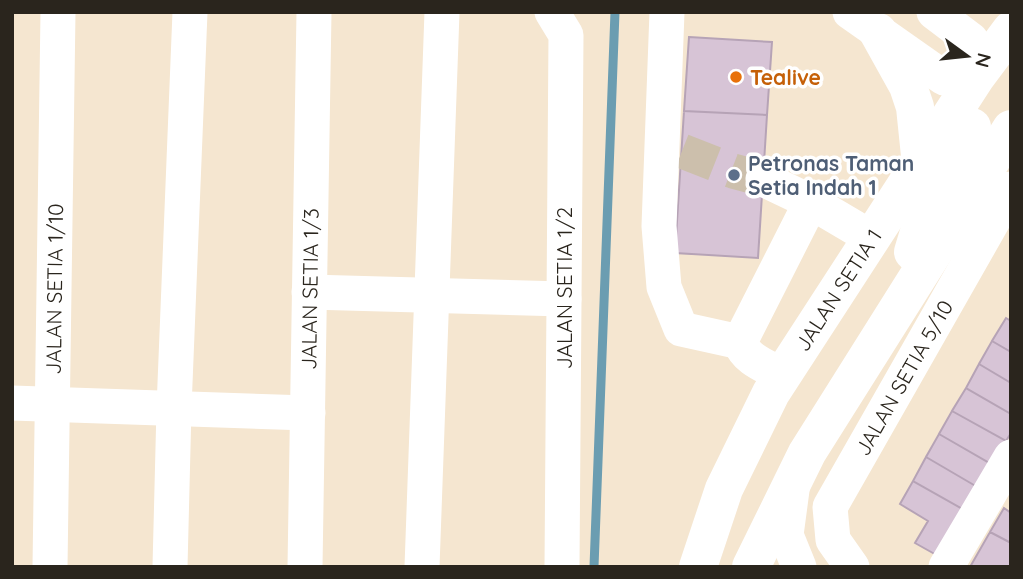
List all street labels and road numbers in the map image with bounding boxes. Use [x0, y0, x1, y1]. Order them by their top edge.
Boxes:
street label: JALAN SETIA 1/10 [40, 203, 68, 375]
street label: JALAN SETIA 1/2 [551, 207, 577, 369]
street label: JALAN SETIA 1/3 [295, 208, 324, 370]
street label: JALAN SETIA 1 [789, 224, 887, 356]
street label: JALAN SETIA 5/10 [849, 295, 958, 460]

